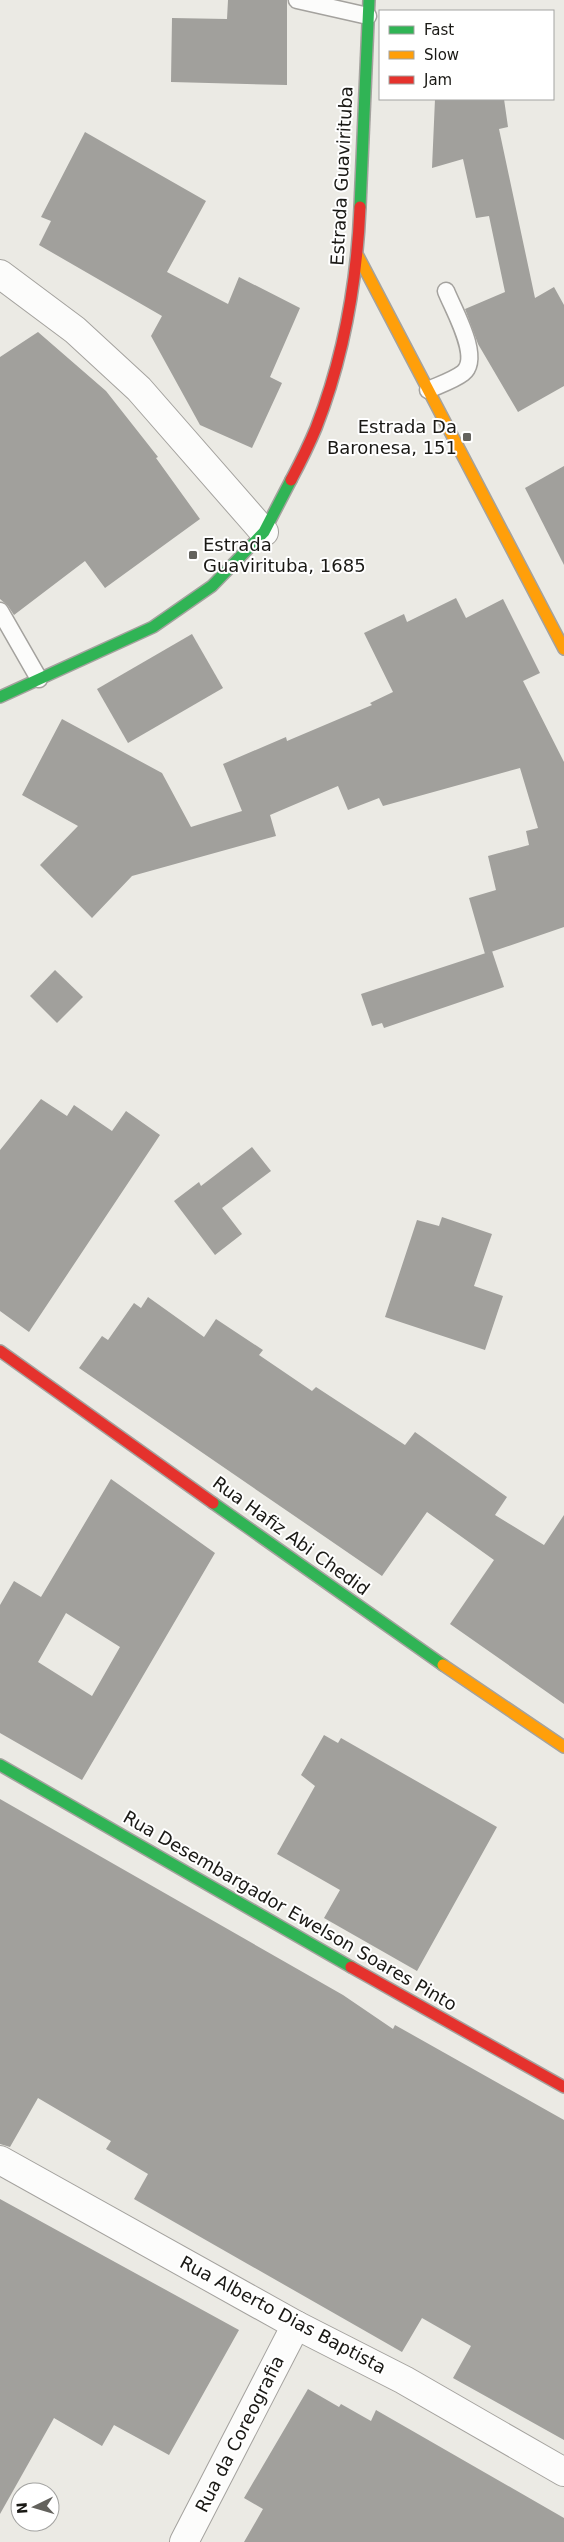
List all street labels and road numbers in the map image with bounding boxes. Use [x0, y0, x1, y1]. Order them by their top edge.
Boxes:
street label: Estrada Guavirituba [326, 86, 357, 266]
street label: Rua Hafiz Abi Chedid [209, 1472, 374, 1599]
street label: Rua Desembargador Ewelson Soares Pinto [120, 1806, 461, 2015]
street label: Rua Alberto Dias Baptista [177, 2251, 390, 2378]
street label: Rua da Coreografia [191, 2352, 288, 2516]

